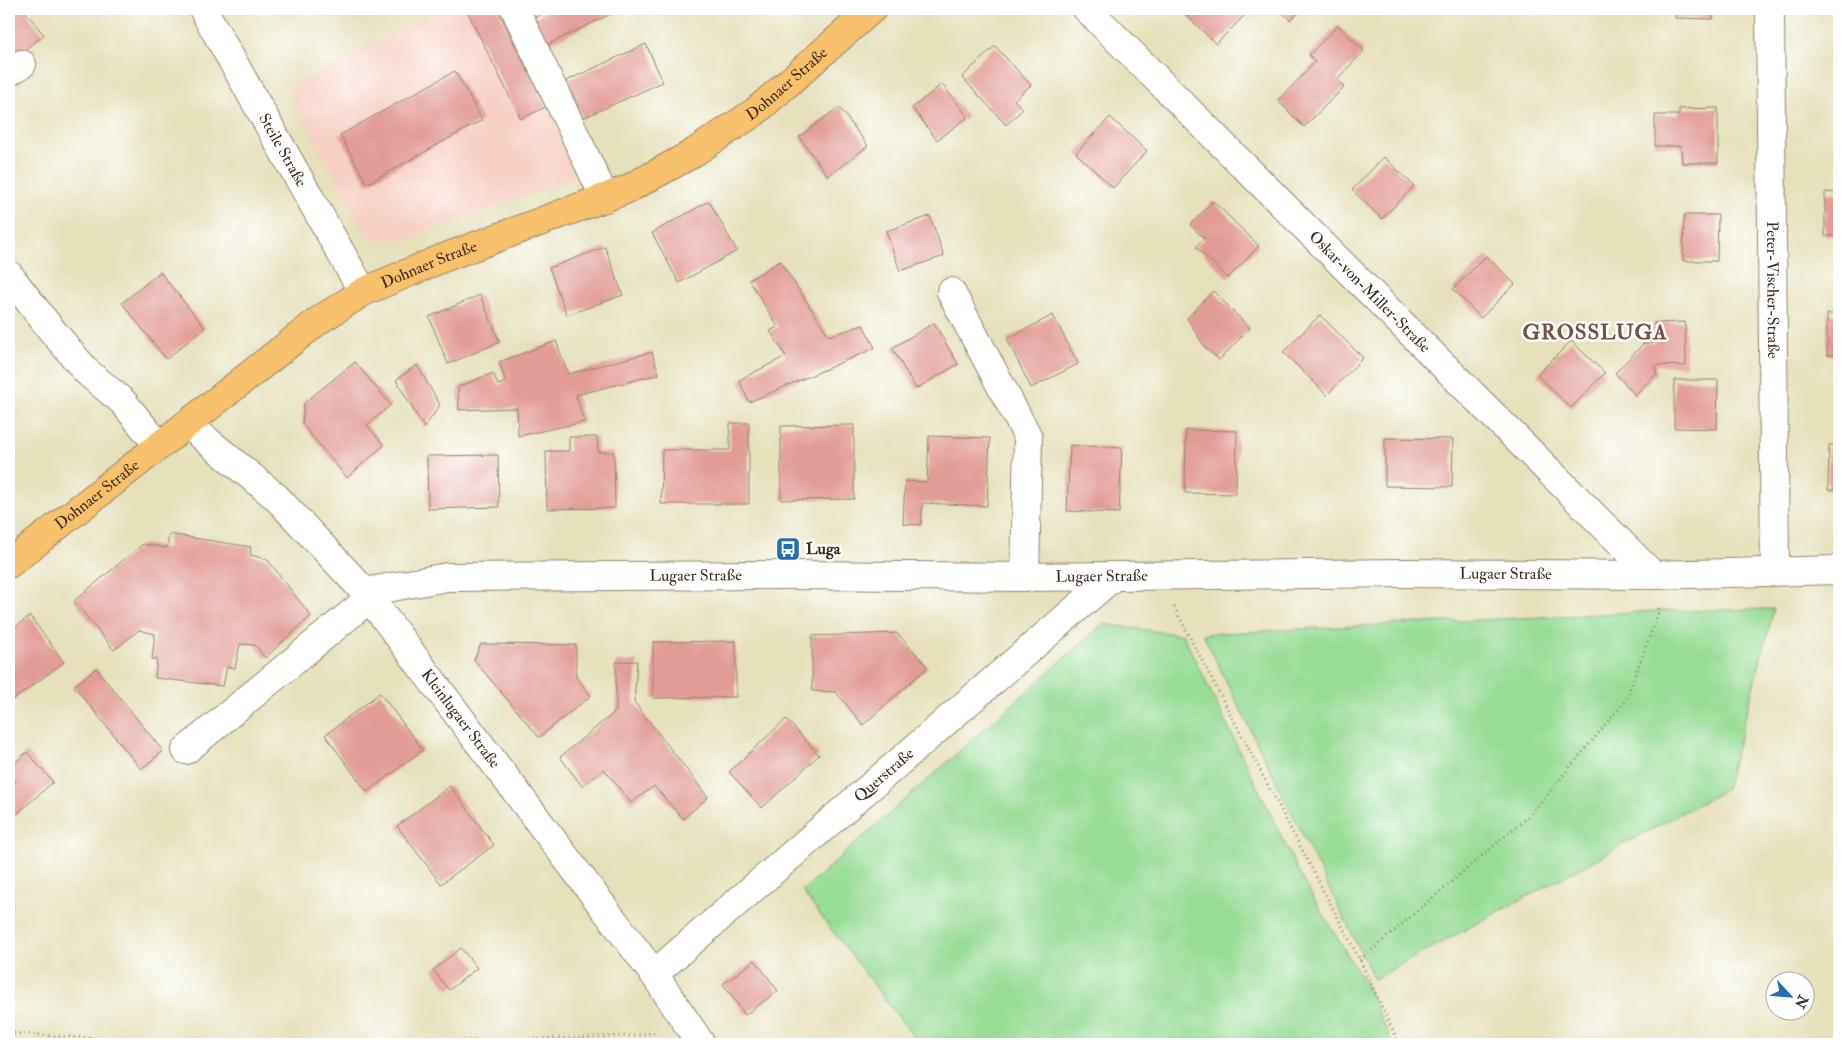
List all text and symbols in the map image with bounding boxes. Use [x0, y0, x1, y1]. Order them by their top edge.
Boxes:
street label: Dohnaer Straße [742, 43, 832, 125]
street label: Steile Straße [254, 110, 312, 191]
street label: Peter-Vischer-Straße [1762, 221, 1783, 359]
street label: Oskar-von-Miller-Straße [1305, 227, 1435, 357]
street label: Dohnaer Straße [378, 236, 480, 293]
district label: GROSSLUGA [1522, 319, 1668, 346]
street label: Dohnaer Straße [51, 455, 144, 534]
bus stop icon: Luga [775, 536, 801, 562]
place label: Luga [806, 539, 841, 560]
street label: Lugaer Straße [1459, 563, 1552, 584]
street label: Lugaer Straße [649, 565, 742, 586]
street label: Lugaer Straße [1055, 566, 1148, 587]
street label: Kleinlugaer Straße [417, 665, 505, 772]
street label: Querstraße [850, 743, 918, 807]
north arrow [1766, 970, 1816, 1020]
text: N [1791, 991, 1812, 1011]

